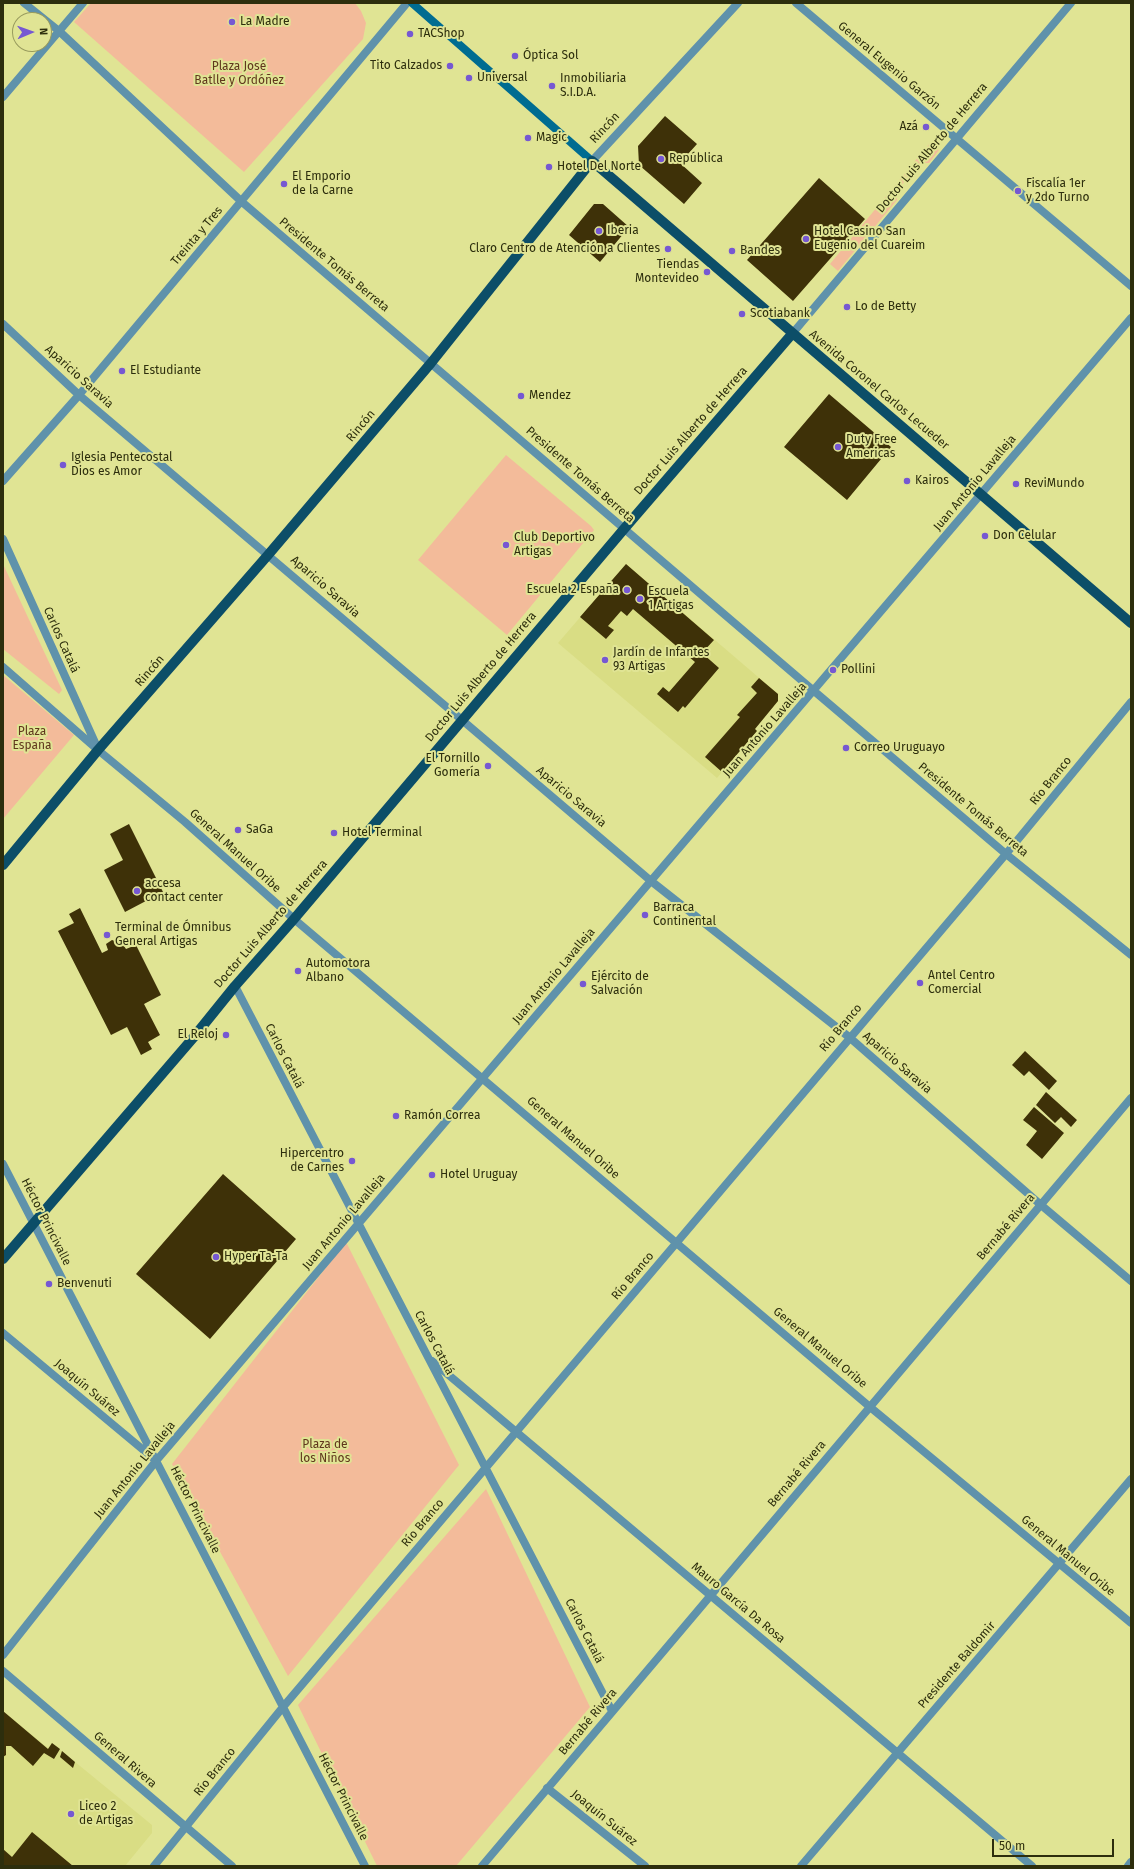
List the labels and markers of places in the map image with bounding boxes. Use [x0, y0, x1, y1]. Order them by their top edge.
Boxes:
place label: La Madre [240, 15, 289, 29]
marker: La Madre [227, 17, 237, 27]
place label: TACShop [418, 27, 465, 41]
marker: TACShop [405, 29, 415, 39]
place label: Óptica Sol [523, 49, 579, 63]
marker: Óptica Sol [510, 51, 520, 61]
place label: Tito Calzados [370, 59, 442, 73]
marker: Tito Calzados [445, 61, 455, 71]
place label: Universal [477, 71, 528, 85]
place label: Inmobiliaria S.I.D.A. [560, 72, 626, 100]
marker: Universal [464, 73, 474, 83]
marker: Inmobiliaria S.I.D.A. [547, 81, 557, 91]
place label: Azá [900, 120, 918, 134]
marker: Azá [921, 122, 931, 132]
place label: Magic [536, 131, 567, 145]
marker: Magic [523, 133, 533, 143]
place label: República [669, 152, 723, 166]
marker: República [656, 154, 666, 164]
place label: Hotel Del Norte [557, 160, 641, 174]
marker: Hotel Del Norte [544, 162, 554, 172]
place label: El Emporio de la Carne [292, 170, 353, 198]
place label: Fiscalía 1er y 2do Turno [1026, 177, 1090, 205]
marker: El Emporio de la Carne [279, 179, 289, 189]
marker: Fiscalía 1er y 2do Turno [1013, 186, 1023, 196]
place label: Iberia [607, 224, 639, 238]
place label: Hotel Casino San Eugenio del Cuareim [814, 225, 925, 253]
marker: Iberia [594, 226, 604, 236]
marker: Hotel Casino San Eugenio del Cuareim [801, 234, 811, 244]
place label: Claro Centro de Atención a Clientes [469, 242, 660, 256]
marker: Claro Centro de Atención a Clientes [663, 244, 673, 254]
place label: Bandes [740, 244, 780, 258]
marker: Bandes [727, 246, 737, 256]
place label: Tiendas Montevideo [635, 258, 699, 286]
marker: Tiendas Montevideo [702, 267, 712, 277]
place label: Lo de Betty [855, 300, 916, 314]
marker: Lo de Betty [842, 302, 852, 312]
place label: Scotiabank [750, 307, 810, 321]
marker: Scotiabank [737, 309, 747, 319]
place label: El Estudiante [130, 364, 201, 378]
marker: El Estudiante [117, 366, 127, 376]
place label: Mendez [529, 389, 571, 403]
marker: Mendez [516, 391, 526, 401]
place label: Duty Free Americas [846, 433, 897, 461]
marker: Duty Free Americas [833, 442, 843, 452]
place label: Iglesia Pentecostal Dios es Amor [71, 451, 173, 479]
marker: Iglesia Pentecostal Dios es Amor [58, 460, 68, 470]
place label: Kairos [915, 474, 949, 488]
marker: Kairos [902, 476, 912, 486]
place label: ReviMundo [1024, 477, 1084, 491]
marker: ReviMundo [1011, 479, 1021, 489]
place label: Don Celular [993, 529, 1056, 543]
place label: Club Deportivo Artigas [514, 531, 595, 559]
marker: Don Celular [980, 531, 990, 541]
marker: Club Deportivo Artigas [501, 540, 511, 550]
place label: Escuela 2 España [527, 583, 619, 597]
marker: Escuela 2 España [622, 585, 632, 595]
place label: Escuela 1 Artigas [648, 585, 694, 613]
marker: Escuela 1 Artigas [635, 594, 645, 604]
place label: Jardín de Infantes 93 Artigas [613, 646, 709, 674]
marker: Jardín de Infantes 93 Artigas [600, 655, 610, 665]
place label: Pollini [841, 663, 875, 677]
marker: Pollini [828, 665, 838, 675]
place label: Correo Uruguayo [854, 741, 945, 755]
marker: Correo Uruguayo [841, 743, 851, 753]
place label: El Tornillo Gomería [425, 752, 480, 780]
marker: El Tornillo Gomería [483, 761, 493, 771]
place label: SaGa [246, 823, 273, 837]
marker: SaGa [233, 825, 243, 835]
place label: Hotel Terminal [342, 826, 422, 840]
marker: Hotel Terminal [329, 828, 339, 838]
place label: accesa contact center [145, 877, 223, 905]
marker: accesa contact center [132, 886, 142, 896]
place label: Barraca Continental [653, 901, 716, 929]
marker: Barraca Continental [640, 910, 650, 920]
place label: Terminal de Ómnibus General Artigas [115, 921, 231, 949]
marker: Terminal de Ómnibus General Artigas [102, 930, 112, 940]
place label: Automotora Albano [306, 957, 370, 985]
marker: Automotora Albano [293, 966, 303, 976]
place label: Antel Centro Comercial [928, 969, 995, 997]
place label: Ejército de Salvación [591, 970, 649, 998]
marker: Antel Centro Comercial [915, 978, 925, 988]
marker: Ejército de Salvación [578, 979, 588, 989]
place label: El Reloj [178, 1028, 218, 1042]
marker: El Reloj [221, 1030, 231, 1040]
place label: Ramón Correa [404, 1109, 481, 1123]
marker: Ramón Correa [391, 1111, 401, 1121]
place label: Hipercentro de Carnes [280, 1147, 344, 1175]
marker: Hipercentro de Carnes [347, 1156, 357, 1166]
place label: Hotel Uruguay [440, 1168, 517, 1182]
marker: Hotel Uruguay [427, 1170, 437, 1180]
place label: Hyper Ta-Ta [224, 1250, 288, 1264]
marker: Hyper Ta-Ta [211, 1252, 221, 1262]
place label: Benvenuti [57, 1277, 112, 1291]
marker: Benvenuti [44, 1279, 54, 1289]
place label: Liceo 2 de Artigas [79, 1800, 133, 1828]
marker: Liceo 2 de Artigas [66, 1809, 76, 1819]

